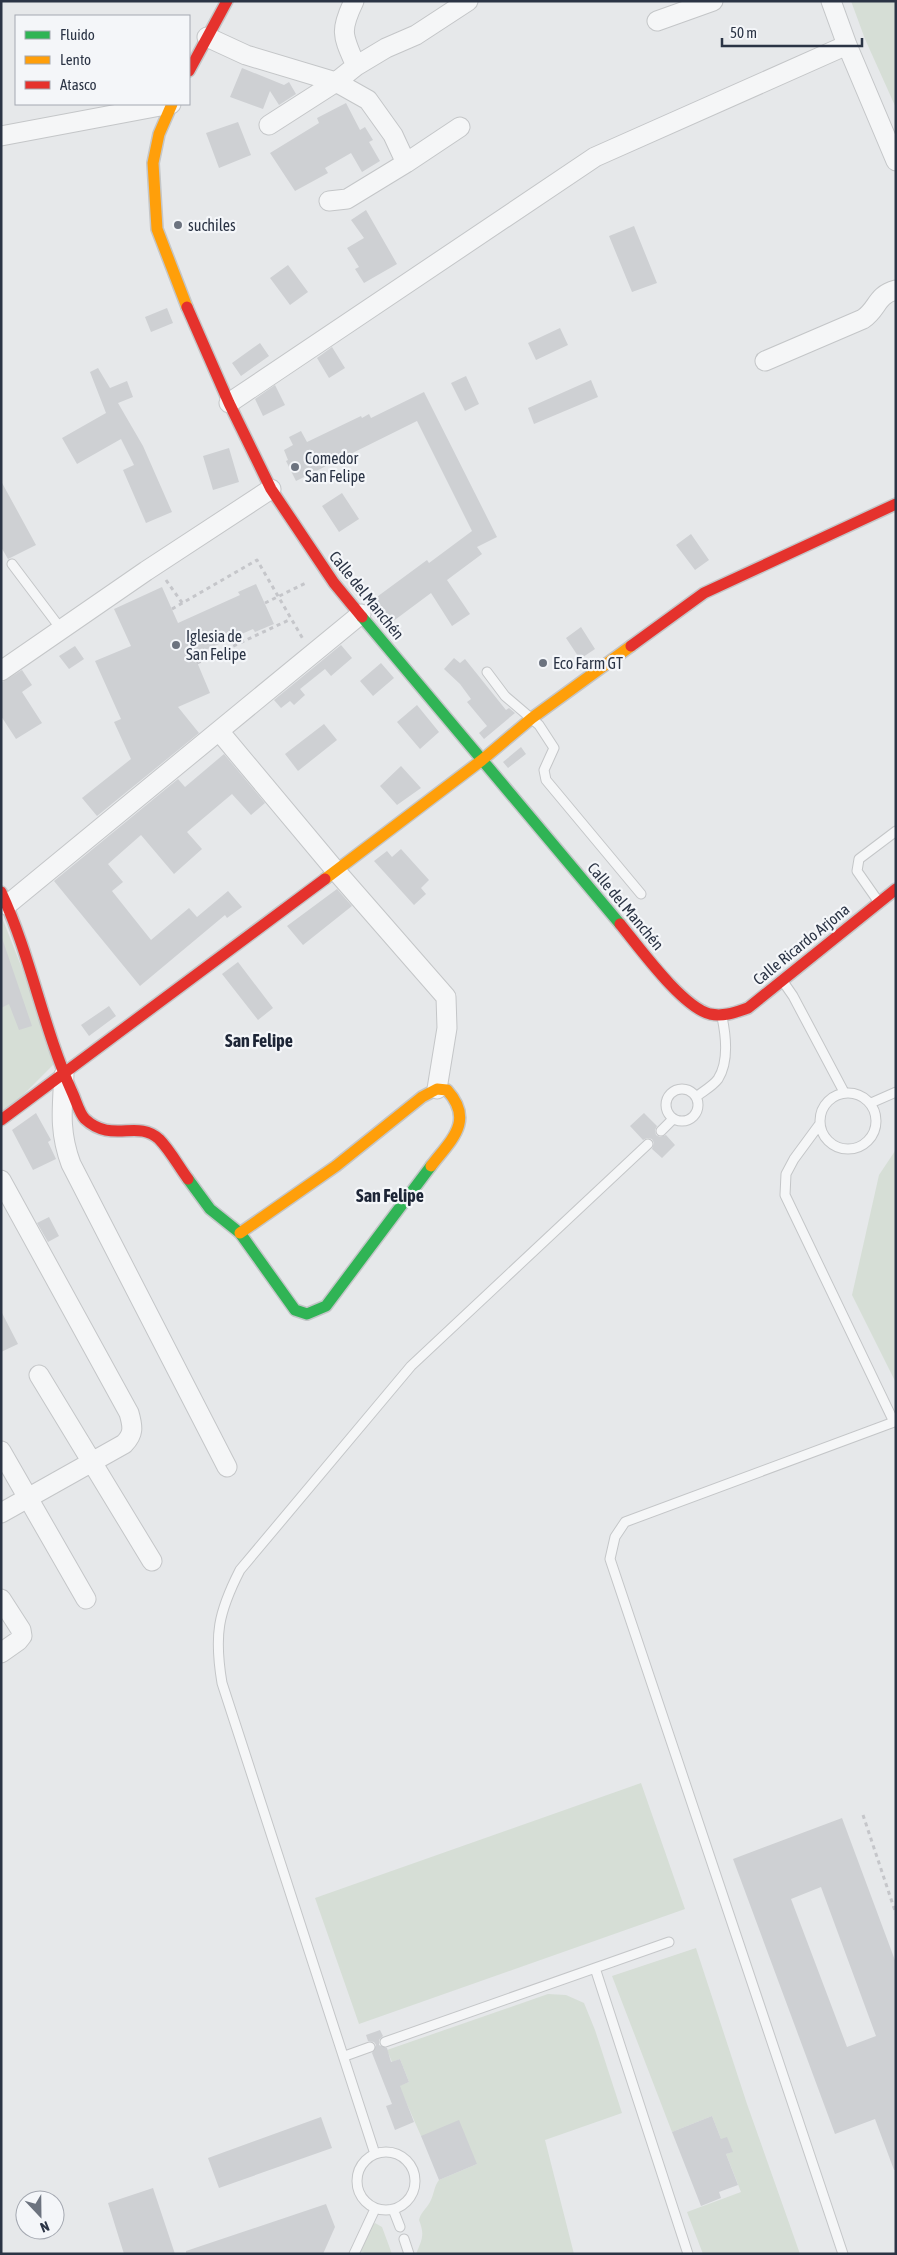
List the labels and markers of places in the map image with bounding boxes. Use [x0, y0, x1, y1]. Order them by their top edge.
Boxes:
place label: suchiles [188, 216, 236, 234]
marker: suchiles [172, 219, 184, 231]
place label: Comedor San Felipe [305, 449, 365, 486]
marker: Comedor San Felipe [289, 461, 301, 473]
place label: Iglesia de San Felipe [186, 627, 246, 664]
marker: Iglesia de San Felipe [170, 639, 182, 651]
place label: Eco Farm GT [553, 654, 623, 672]
marker: Eco Farm GT [537, 657, 549, 669]

